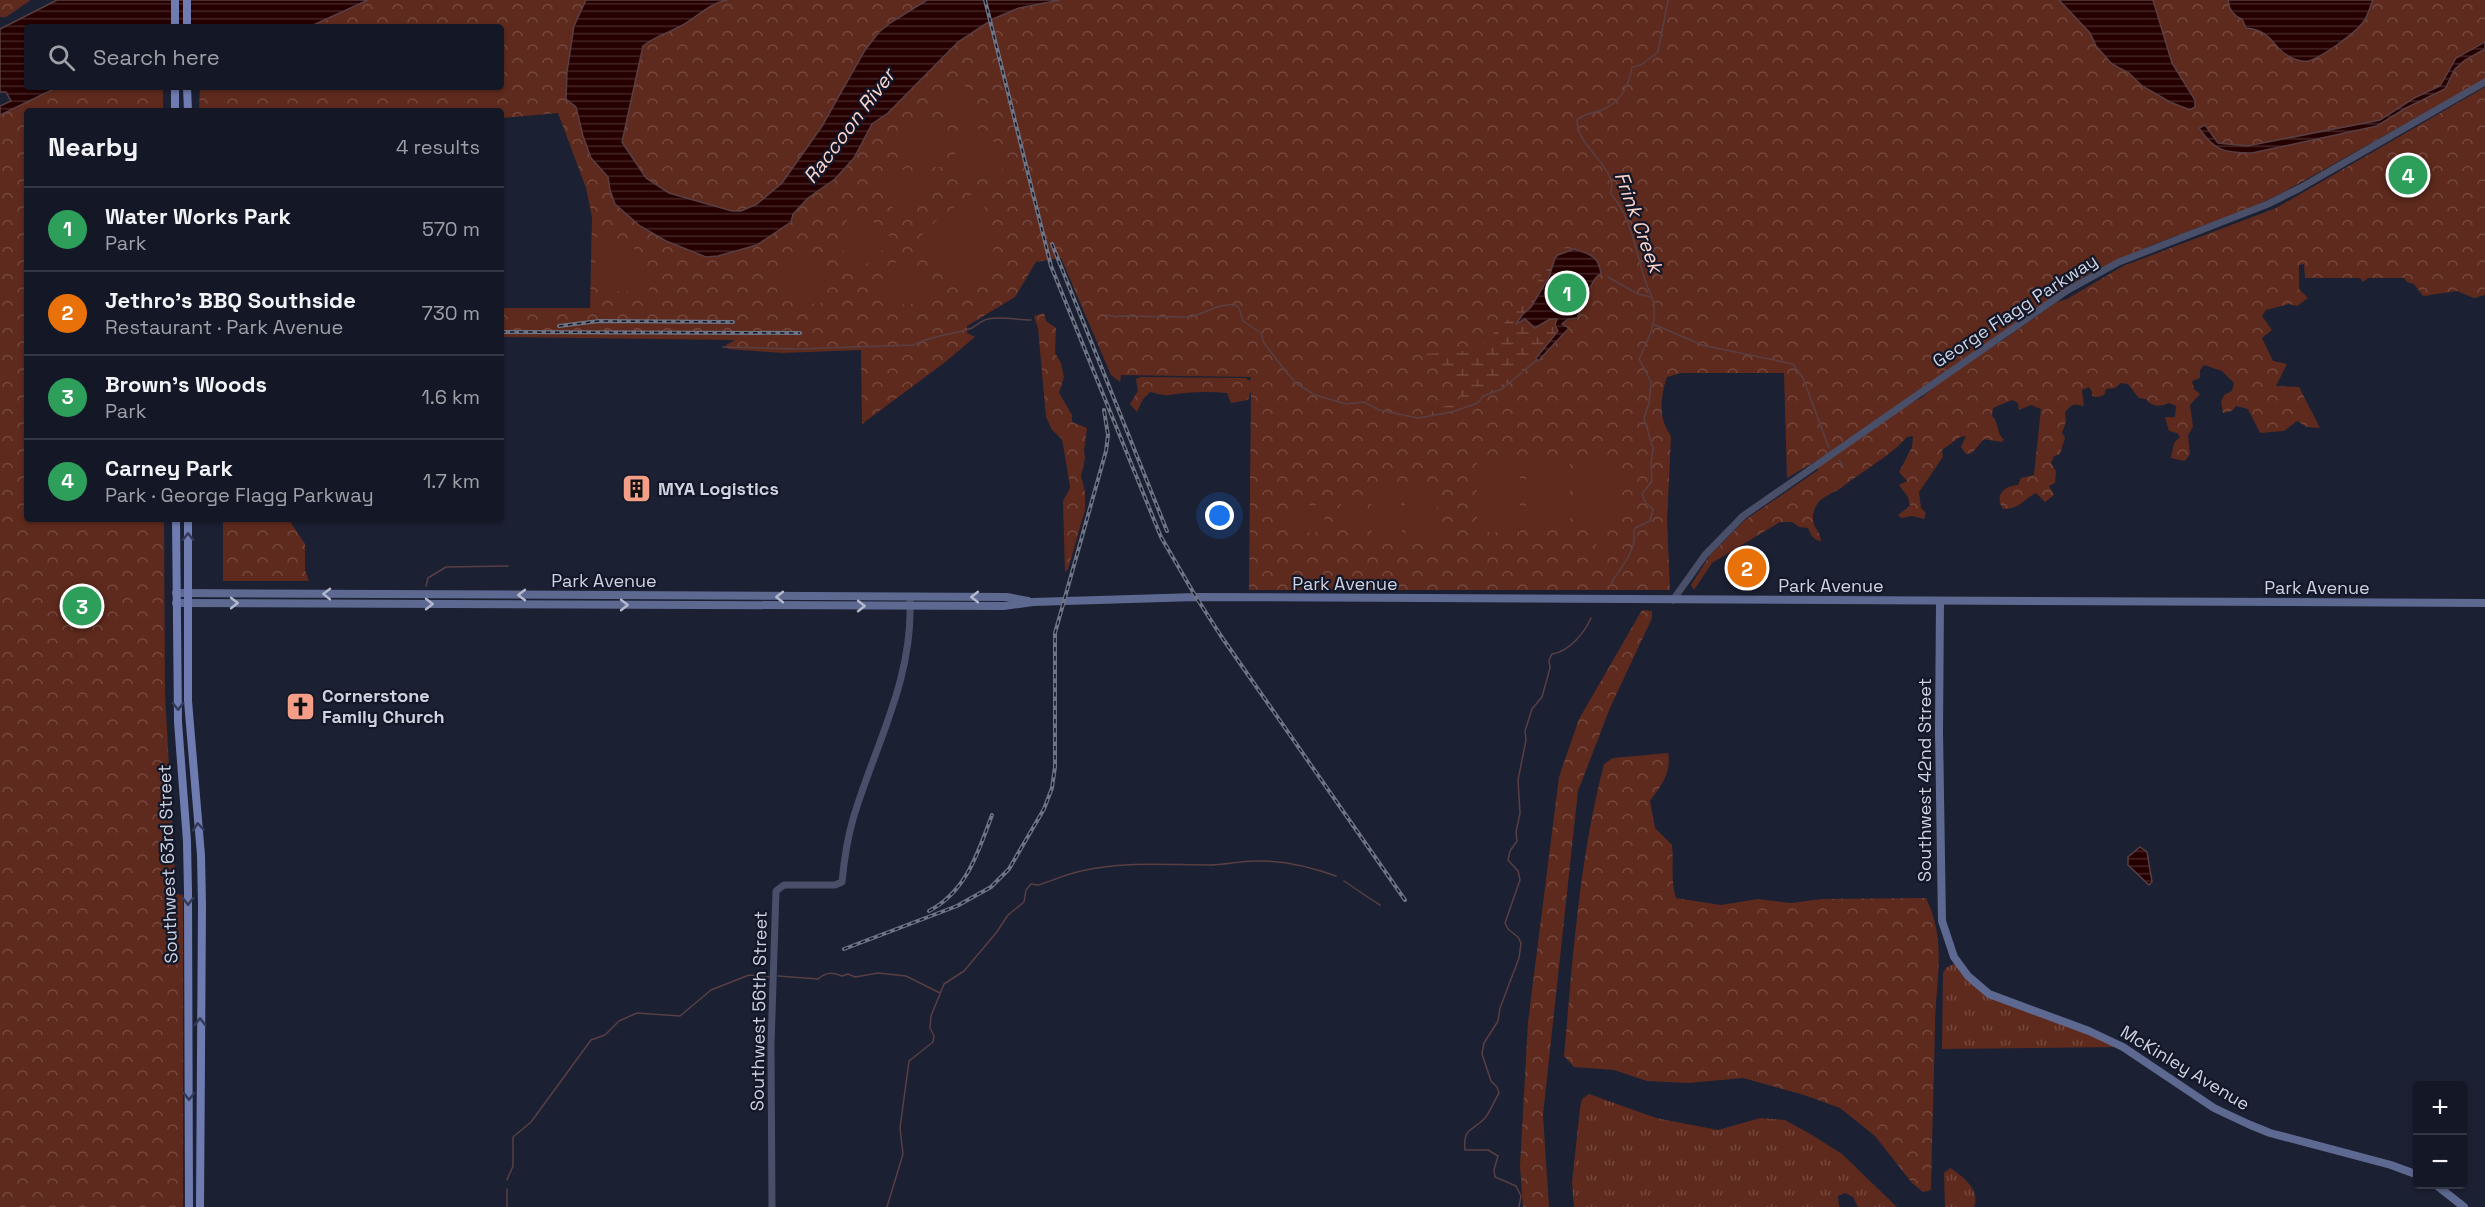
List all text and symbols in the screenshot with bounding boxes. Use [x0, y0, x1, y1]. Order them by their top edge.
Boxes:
search box [24, 24, 504, 90]
icon: search [45, 41, 78, 74]
text: Search here [93, 43, 220, 71]
water label: Raccoon River [797, 61, 902, 189]
text: Nearby [48, 130, 138, 164]
text: 4 results [396, 134, 480, 160]
pin: 4 [2388, 152, 2428, 198]
water label: Frink Creek [1609, 168, 1670, 278]
text: Water Works Park [105, 202, 291, 230]
text: 1 [63, 216, 72, 242]
text: 570 m [422, 216, 480, 242]
text: Park [105, 230, 147, 256]
street label: George Flagg Parkway [1928, 249, 2101, 372]
pin: 1 [1548, 270, 1586, 316]
text: Jethro's BBQ Southside [105, 286, 356, 314]
text: 2 [62, 300, 73, 326]
text: 730 m [421, 300, 480, 326]
text: Restaurant · Park Avenue [105, 314, 343, 340]
text: Brown's Woods [105, 370, 267, 398]
text: 3 [61, 384, 74, 410]
text: 1.6 km [421, 384, 480, 410]
text: Park [105, 398, 147, 424]
text: Carney Park [105, 454, 233, 482]
text: 4 [61, 468, 74, 494]
text: 1.7 km [423, 468, 480, 494]
building icon: MYA Logistics [621, 473, 653, 505]
place label: MYA Logistics [658, 477, 779, 500]
text: Park · George Flagg Parkway [105, 482, 374, 508]
your location [1205, 501, 1234, 530]
one-way arrow [182, 533, 194, 542]
pin: 2 [1728, 546, 1766, 590]
street label: Park Avenue [551, 569, 657, 592]
street label: Park Avenue [1292, 572, 1398, 595]
street label: Park Avenue [1778, 574, 1884, 597]
street label: Park Avenue [2264, 576, 2370, 599]
pin: 3 [62, 584, 101, 628]
one-way arrow [322, 588, 331, 600]
one-way arrow [517, 589, 526, 601]
one-way arrow [775, 591, 784, 603]
one-way arrow [970, 591, 979, 603]
one-way arrow [230, 597, 239, 609]
one-way arrow [425, 598, 434, 610]
one-way arrow [620, 599, 629, 611]
one-way arrow [857, 600, 866, 612]
street label: Southwest 42nd Street [1913, 678, 1936, 882]
place label: Cornerstone Family Church [322, 684, 445, 728]
church icon: Cornerstone Family Church [285, 690, 317, 722]
one-way arrow [172, 702, 184, 711]
street label: Southwest 63rd Street [153, 764, 182, 964]
one-way arrow [192, 822, 205, 831]
one-way arrow [182, 896, 194, 905]
street label: Southwest 56th Street [745, 911, 772, 1111]
one-way arrow [194, 1017, 206, 1026]
street label: McKinley Avenue [2116, 1020, 2254, 1115]
map controls [2413, 1081, 2467, 1189]
button: + [2413, 1081, 2467, 1135]
one-way arrow [183, 1091, 195, 1100]
button: − [2413, 1135, 2467, 1189]

